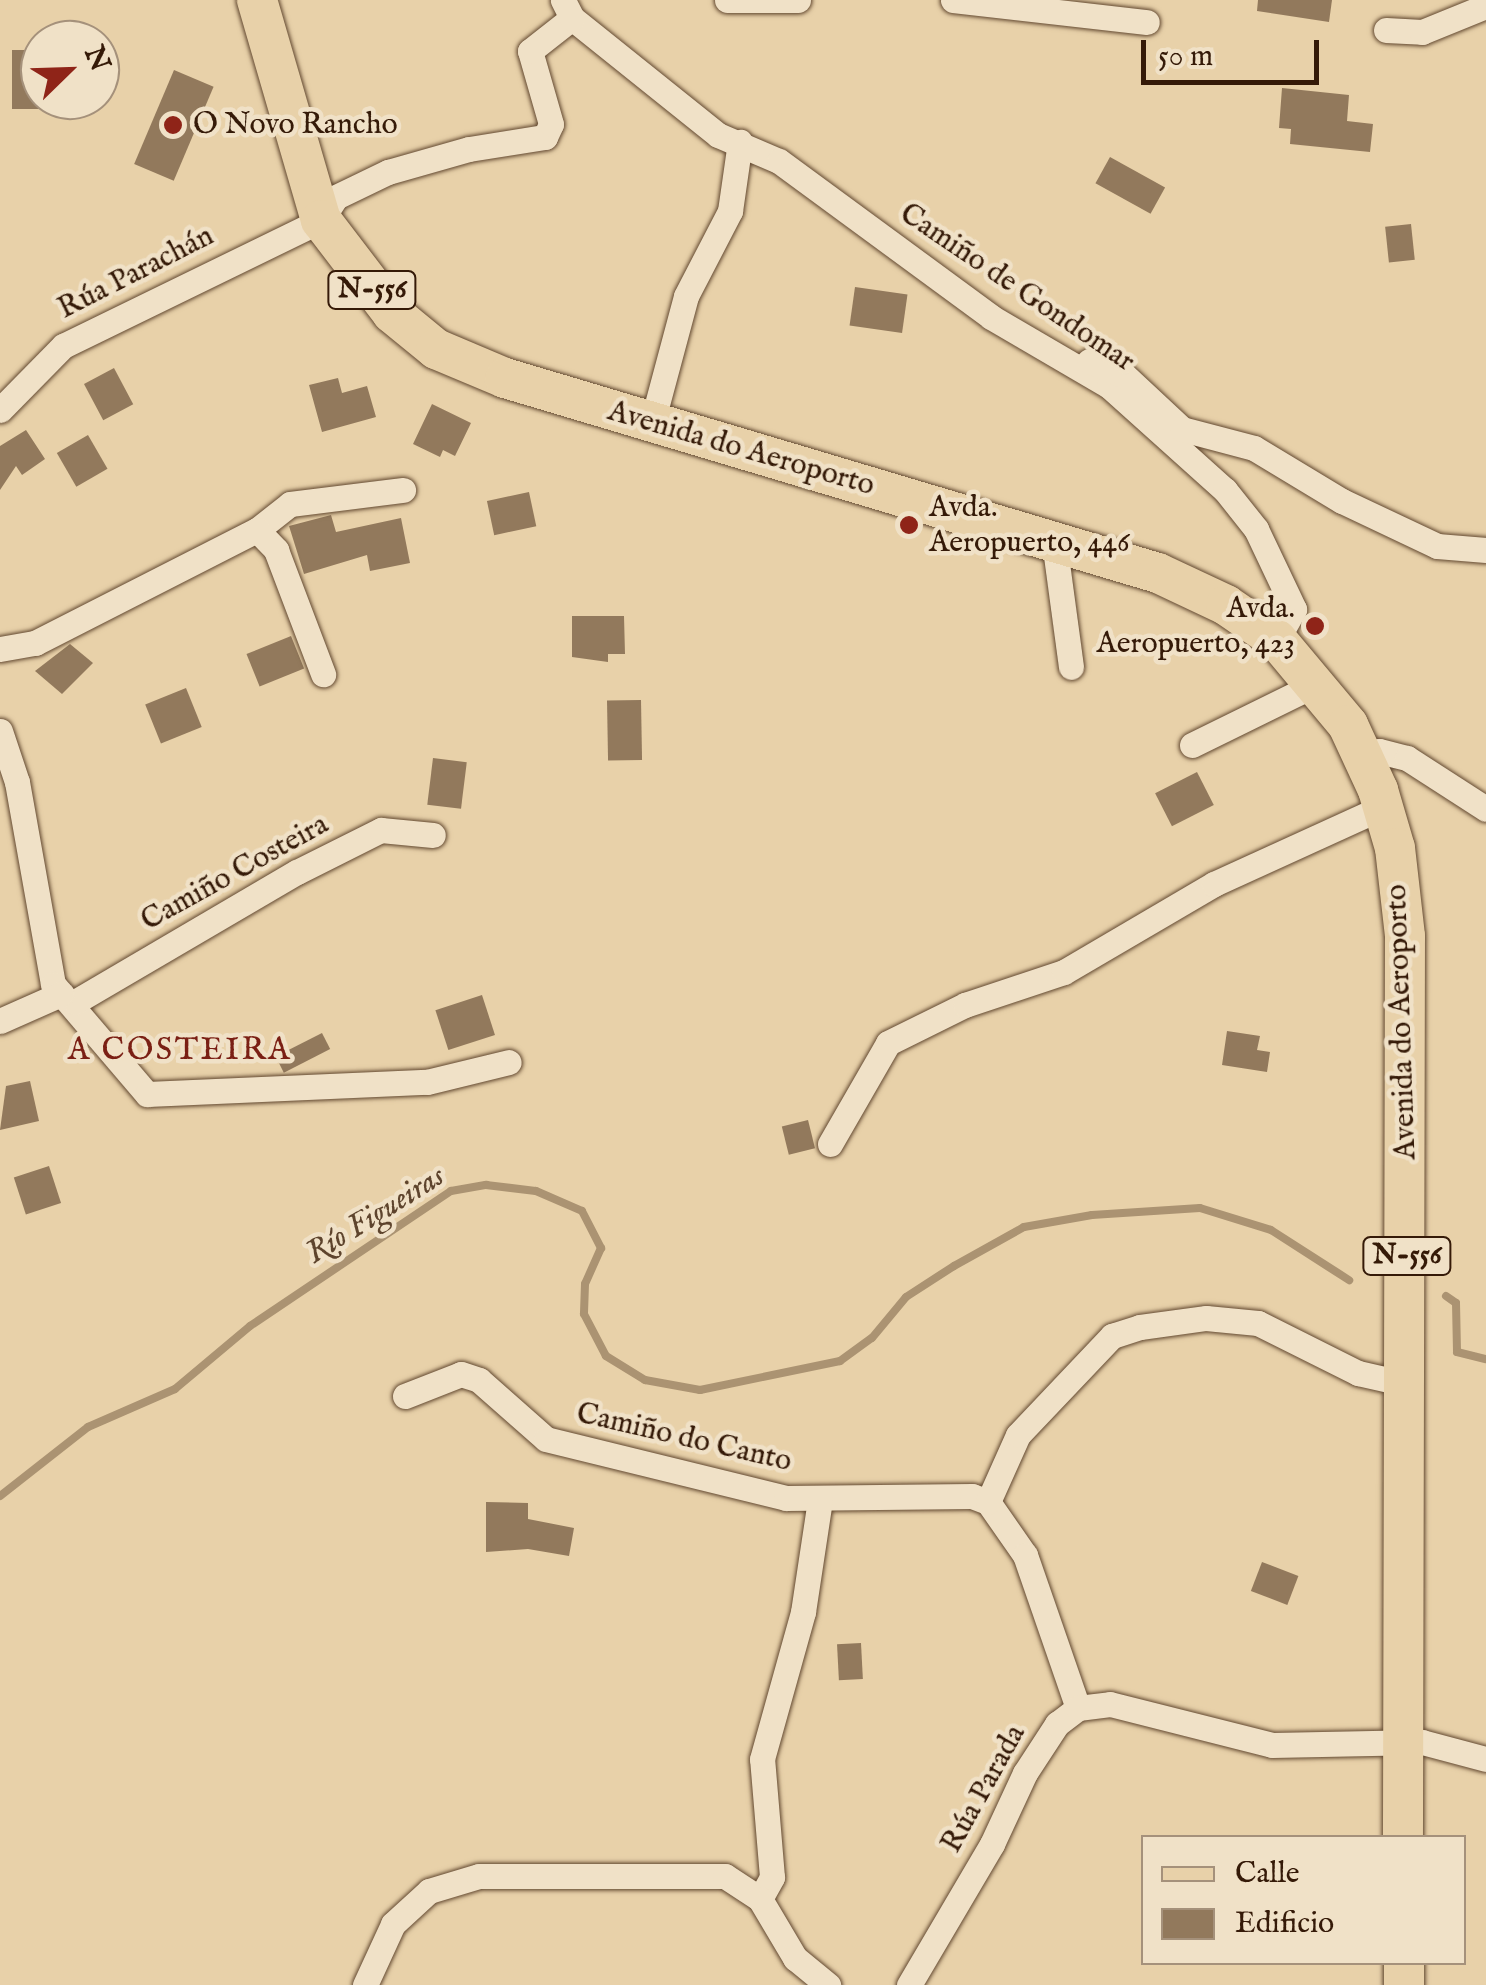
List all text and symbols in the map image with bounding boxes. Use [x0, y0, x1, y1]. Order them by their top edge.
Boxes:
north arrow [20, 20, 120, 120]
scale bar [1146, 20, 1324, 82]
text: 50 m [1158, 38, 1213, 76]
text: N [75, 41, 117, 77]
place label: O Novo Rancho [193, 107, 398, 143]
marker: O Novo Rancho [162, 114, 184, 136]
street label: Camiño de Gondomar [893, 196, 1141, 380]
street label: Rúa Parachán [52, 218, 220, 328]
road number: N-556 [327, 267, 417, 313]
street label: Avenida do Aeroporto [604, 394, 878, 504]
place label: Avda. Aeropuerto, 446 [929, 490, 1130, 560]
marker: Avda. Aeropuerto, 446 [898, 514, 920, 536]
place label: Avda. Aeropuerto, 423 [1096, 591, 1295, 662]
marker: Avda. Aeropuerto, 423 [1304, 615, 1326, 637]
street label: Camiño Costeira [135, 807, 335, 939]
street label: Avenida do Aeroporto [1379, 884, 1425, 1160]
district label: A COSTEIRA [68, 1032, 292, 1070]
water label: Río Figueiras [300, 1158, 452, 1274]
road number: N-556 [1362, 1233, 1452, 1279]
street label: Camiño do Canto [573, 1396, 795, 1480]
street label: Rúa Parada [934, 1719, 1034, 1859]
legend [1141, 1835, 1466, 1965]
text: Calle [1235, 1855, 1299, 1893]
text: Edificio [1235, 1905, 1334, 1943]

